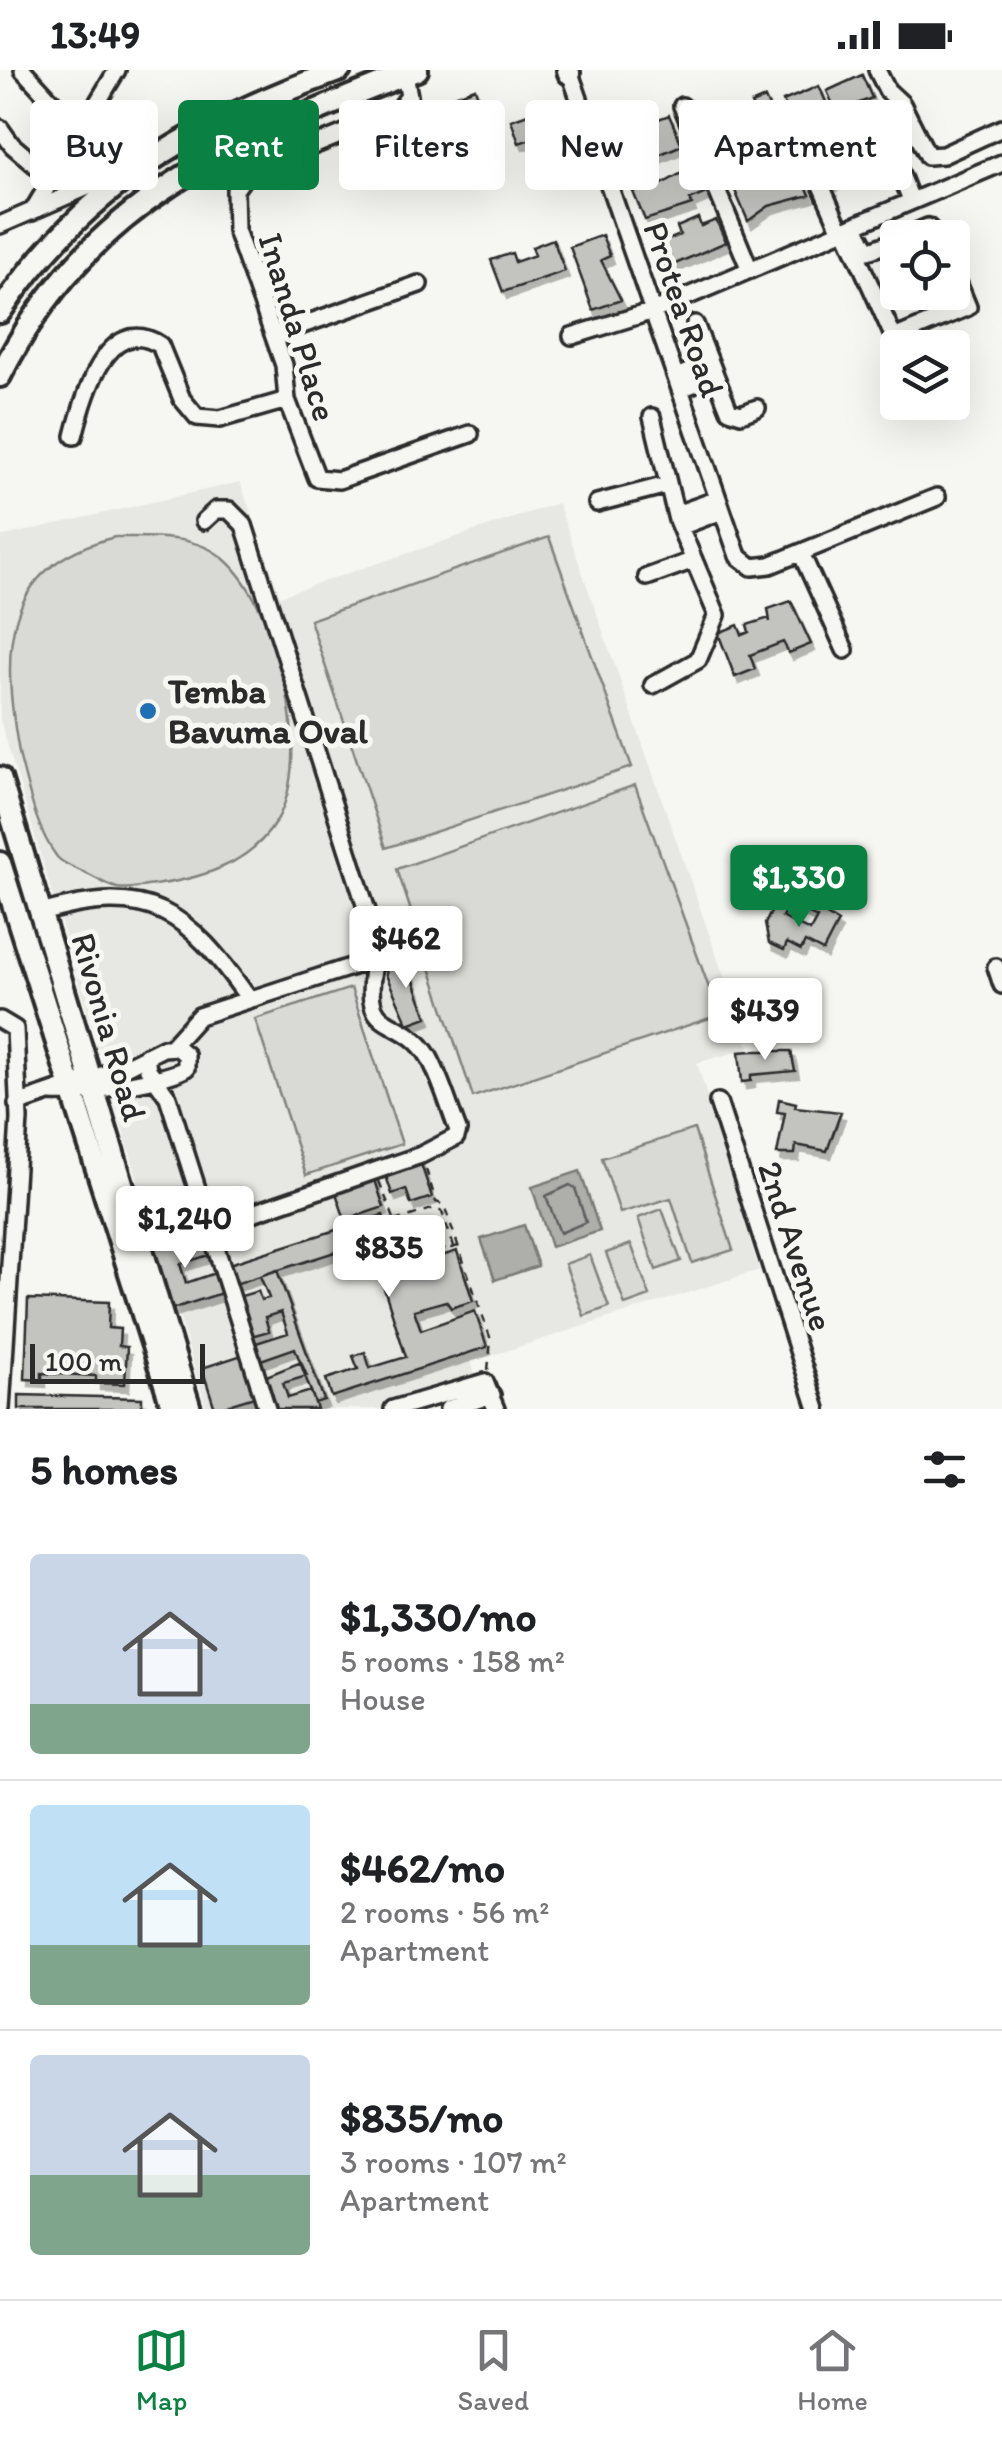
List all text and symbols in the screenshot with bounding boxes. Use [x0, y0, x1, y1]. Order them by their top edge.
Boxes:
text: 13:49 [50, 12, 140, 58]
chip: Buy [30, 100, 158, 190]
chip: Rent [178, 100, 319, 190]
chip: Filters [339, 100, 505, 190]
chip: New [525, 100, 659, 190]
chip: Apartment [679, 100, 912, 190]
street label: Protea Road [634, 216, 734, 402]
map controls [880, 220, 970, 420]
button: locate [880, 220, 970, 310]
street label: Inanda Place [249, 228, 347, 426]
button: layers [880, 330, 970, 420]
place label: Temba Bavuma Oval [167, 670, 368, 752]
marker: Temba Bavuma Oval [137, 700, 159, 722]
pin: $1,330 [718, 845, 880, 930]
text: $1,330 [752, 858, 846, 896]
pin: $462 [347, 906, 465, 991]
text: $462 [371, 919, 441, 957]
street label: Rivonia Road [62, 928, 156, 1126]
pin: $439 [706, 978, 824, 1063]
text: $439 [730, 991, 800, 1029]
street label: 2nd Avenue [749, 1156, 843, 1336]
pin: $1,240 [104, 1186, 266, 1271]
text: $1,240 [138, 1199, 232, 1237]
pin: $835 [330, 1215, 448, 1300]
text: $835 [355, 1228, 423, 1266]
scale bar [30, 1339, 205, 1384]
text: 100 m [45, 1344, 122, 1378]
icon: filters [917, 1442, 972, 1497]
text: 5 homes [30, 1444, 178, 1495]
text: $1,330/mo [340, 1591, 537, 1642]
icon: home [110, 1594, 230, 1714]
text: 5 rooms · 158 m² [340, 1642, 565, 1680]
text: House [340, 1680, 426, 1718]
text: $462/mo [340, 1842, 505, 1893]
icon: home [110, 1845, 230, 1965]
text: 2 rooms · 56 m² [340, 1893, 549, 1931]
text: Apartment [340, 1931, 489, 1969]
text: $835/mo [340, 2092, 504, 2143]
icon: home [110, 2095, 230, 2215]
text: 3 rooms · 107 m² [340, 2143, 567, 2181]
text: Apartment [340, 2181, 489, 2219]
tab: Map [134, 2323, 189, 2417]
tab: Saved [457, 2323, 529, 2417]
tab: Home [797, 2323, 868, 2417]

